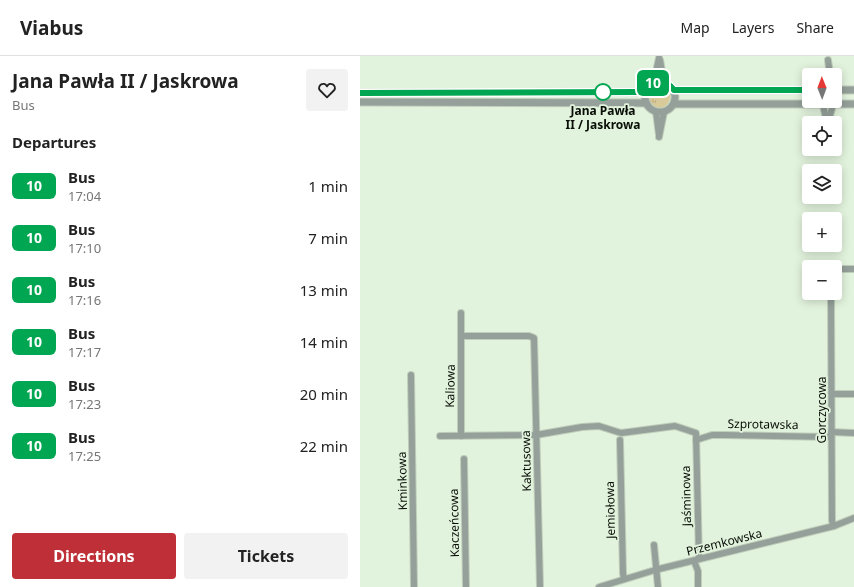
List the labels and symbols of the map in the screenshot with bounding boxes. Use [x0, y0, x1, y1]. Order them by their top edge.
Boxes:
north arrow [802, 68, 842, 108]
line badge: 10 [635, 70, 671, 96]
marker: Jana Pawła II / Jaskrowa [594, 83, 612, 101]
place label: Jana Pawła II / Jaskrowa [565, 102, 641, 133]
street label: Kaliowa [441, 364, 459, 408]
street label: Gorczycowa [813, 376, 830, 444]
street label: Szprotawska [727, 415, 799, 433]
street label: Kaktusowa [517, 430, 535, 492]
street label: Kminkowa [393, 451, 411, 511]
street label: Jaśminowa [677, 466, 695, 527]
street label: Jemiołowa [601, 481, 619, 540]
street label: Kaczeńcowa [445, 489, 463, 557]
street label: Przemkowska [684, 524, 764, 560]

